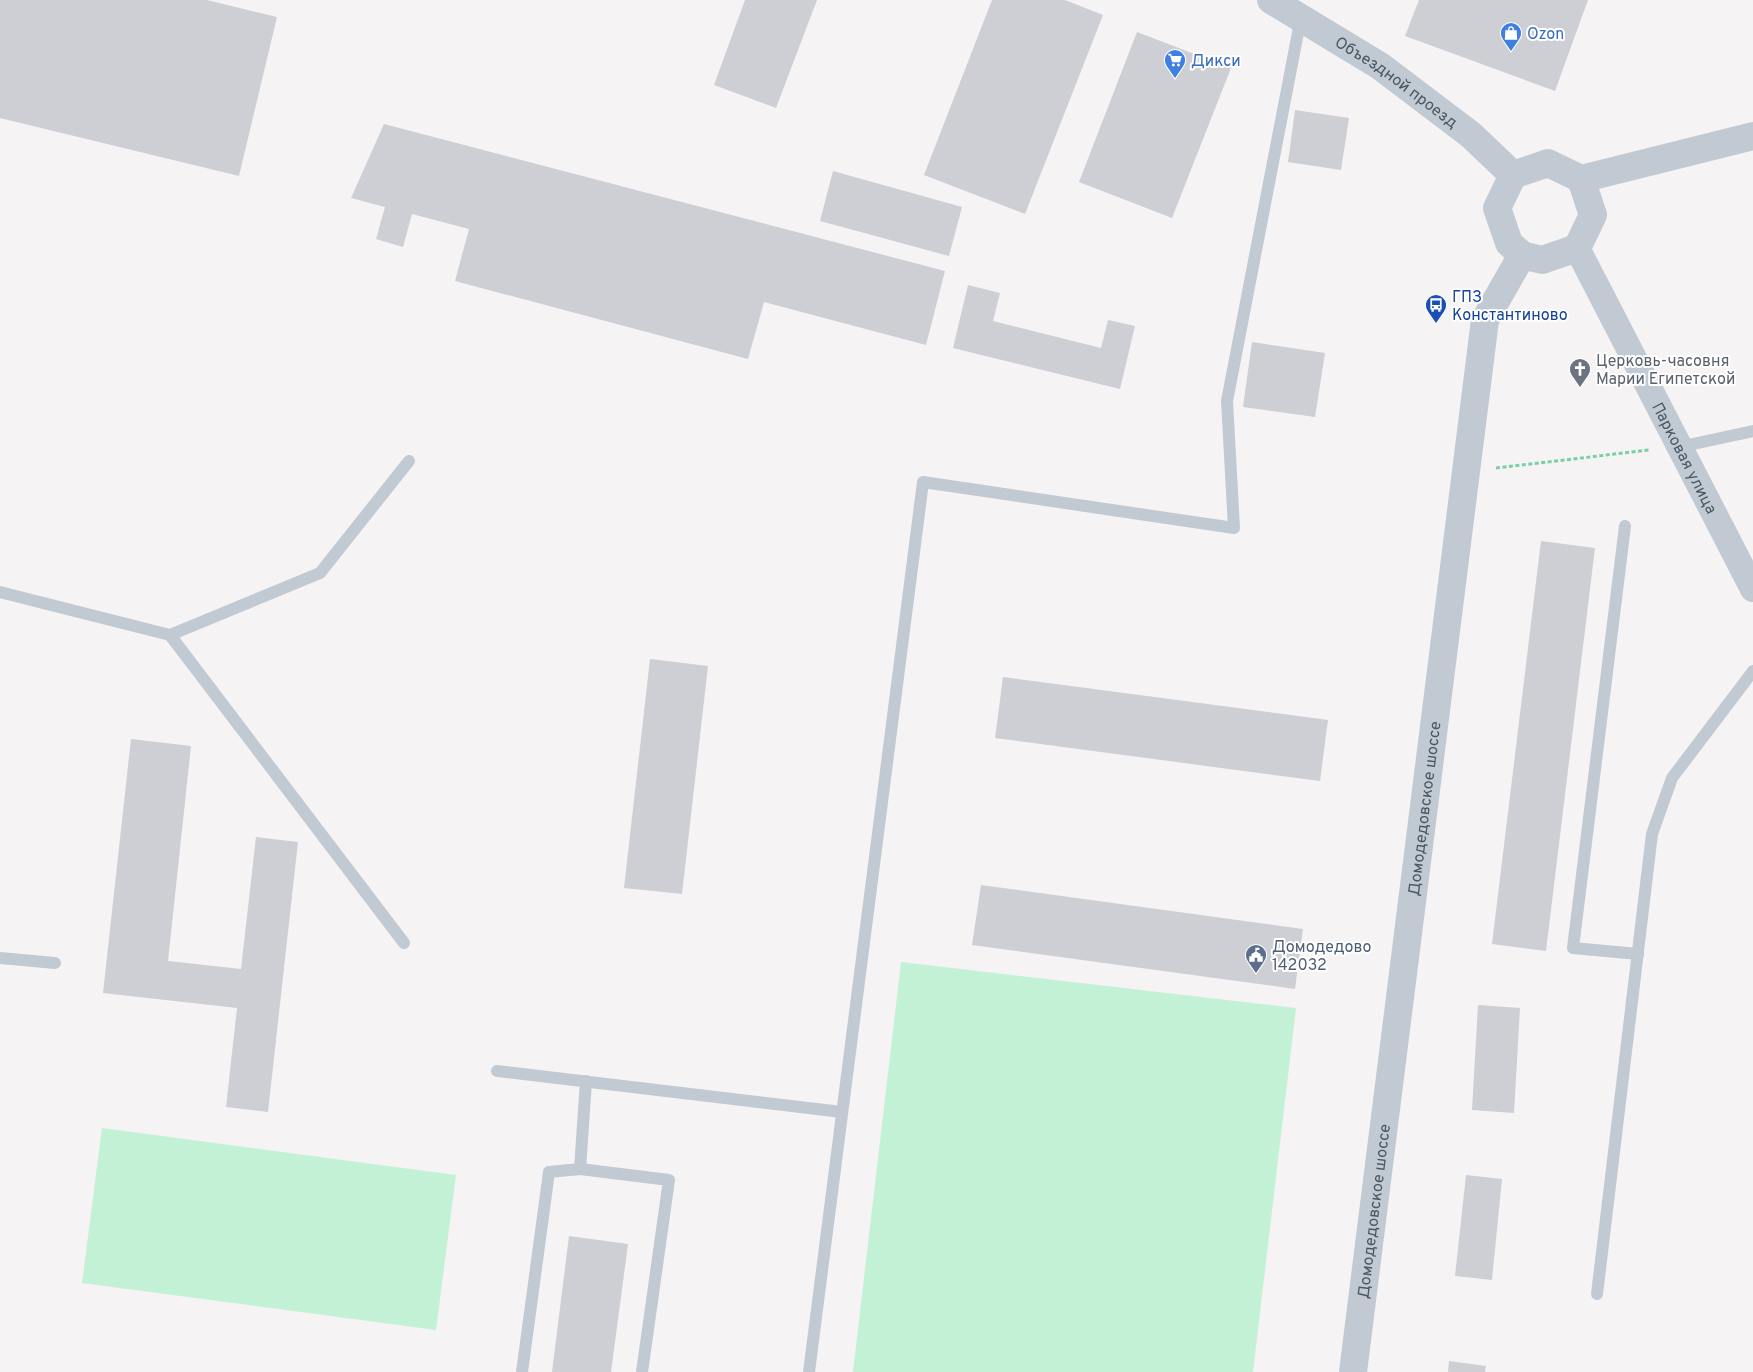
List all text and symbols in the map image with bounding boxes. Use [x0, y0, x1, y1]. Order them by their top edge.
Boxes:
shop icon: Ozon [1499, 21, 1523, 52]
place label: Ozon [1527, 25, 1564, 45]
street label: Объездной проезд [1331, 33, 1461, 133]
supermarket icon: Дикси [1163, 48, 1187, 79]
place label: Дикси [1191, 52, 1241, 72]
place label: ГПЗ Константиново [1452, 288, 1568, 326]
bus stop icon: ГПЗ Константиново [1424, 293, 1448, 324]
place label: Церковь-часовня Марии Египетской [1596, 352, 1735, 390]
church icon: Церковь-часовня Марии Египетской [1568, 357, 1592, 388]
street label: Парковая улица [1646, 400, 1720, 518]
street label: Домодедовское шоссе [1405, 720, 1447, 897]
place label: Домодедово 142032 [1272, 938, 1372, 976]
public building icon: Домодедово 142032 [1244, 943, 1268, 974]
street label: Домодедовское шоссе [1354, 1123, 1396, 1300]

